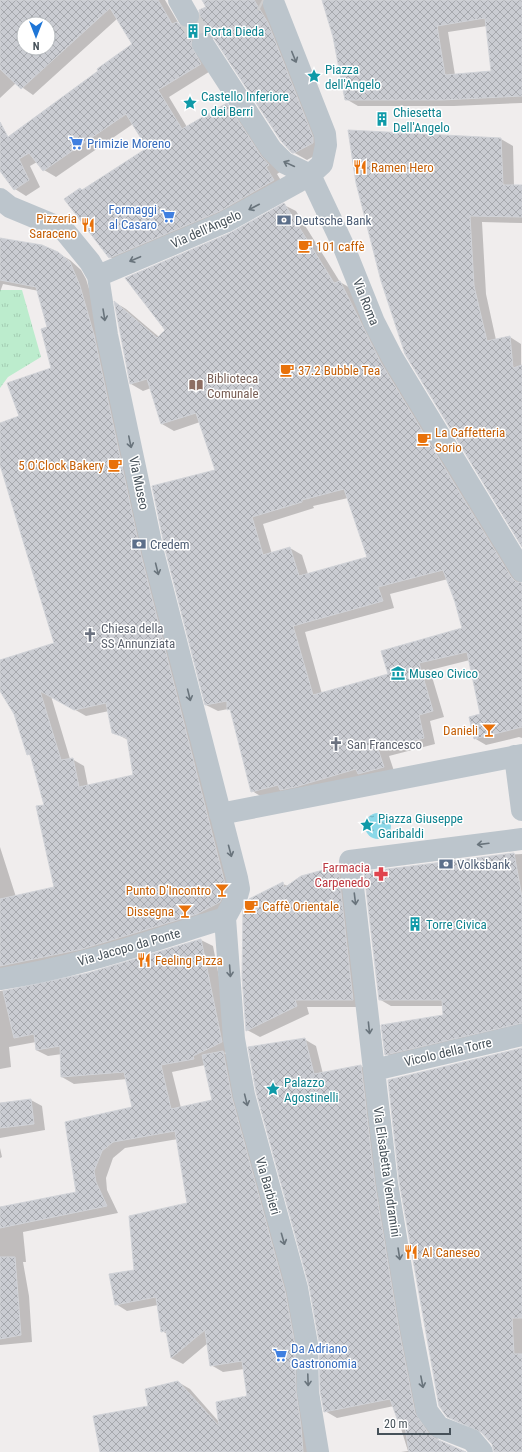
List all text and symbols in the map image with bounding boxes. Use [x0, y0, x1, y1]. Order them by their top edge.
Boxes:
north arrow [16, 16, 56, 56]
building icon: Porta Dieda [185, 23, 201, 39]
place label: Porta Dieda [204, 24, 264, 39]
text: N [32, 39, 39, 52]
one-way arrow [291, 50, 299, 62]
place label: Piazza dell'Angelo [325, 62, 381, 92]
place icon: Piazza dell'Angelo [306, 68, 322, 84]
place label: Castello Inferiore o dei Berri [201, 89, 289, 119]
place icon: Castello Inferiore o dei Berri [182, 95, 198, 111]
place label: Chiesetta Dell'Angelo [393, 105, 450, 135]
building icon: Chiesetta Dell'Angelo [374, 111, 390, 127]
supermarket icon: Primizie Moreno [68, 135, 84, 151]
place label: Primizie Moreno [87, 136, 171, 151]
restaurant icon: Ramen Hero [352, 159, 368, 175]
one-way arrow [284, 160, 296, 168]
place label: Ramen Hero [371, 160, 434, 175]
place label: Formaggi al Casaro [109, 202, 157, 232]
one-way arrow [248, 203, 260, 211]
street label: Via dell'Angelo [169, 207, 243, 251]
supermarket icon: Formaggi al Casaro [160, 208, 176, 224]
place label: Pizzeria Saraceno [29, 211, 77, 241]
bank icon: Deutsche Bank [276, 212, 292, 228]
place label: Deutsche Bank [295, 213, 372, 228]
restaurant icon: Pizzeria Saraceno [80, 217, 96, 233]
cafe icon: 101 caffè [297, 238, 313, 254]
place label: 101 caffè [316, 239, 365, 254]
one-way arrow [129, 256, 141, 264]
street label: Via Roma [350, 277, 382, 327]
one-way arrow [100, 308, 108, 321]
cafe icon: 37.2 Bubble Tea [279, 362, 295, 378]
place label: 37.2 Bubble Tea [298, 363, 380, 378]
place label: Biblioteca Comunale [207, 371, 259, 401]
library icon: Biblioteca Comunale [188, 377, 204, 393]
place label: La Caffetteria Sorio [435, 425, 505, 455]
cafe icon: La Caffetteria Sorio [416, 431, 432, 447]
one-way arrow [126, 435, 134, 448]
street label: Via Museo [126, 455, 152, 511]
cafe icon: 5 O'Clock Bakery [107, 457, 123, 473]
place label: 5 O'Clock Bakery [18, 458, 105, 473]
bank icon: Credem [131, 536, 147, 552]
place label: Credem [150, 537, 190, 552]
one-way arrow [154, 562, 161, 575]
place label: Chiesa della SS Annunziata [101, 621, 175, 651]
church icon: Chiesa della SS Annunziata [82, 627, 98, 643]
museum icon: Museo Civico [390, 665, 406, 681]
place label: Museo Civico [409, 666, 478, 681]
one-way arrow [186, 688, 194, 701]
bar icon: Danieli [481, 722, 497, 738]
place label: Danieli [443, 723, 478, 738]
church icon: San Francesco [328, 736, 344, 752]
place label: San Francesco [347, 737, 422, 752]
place label: Piazza Giuseppe Garibaldi [378, 811, 463, 841]
place icon: Piazza Giuseppe Garibaldi [359, 817, 375, 833]
one-way arrow [477, 840, 490, 848]
one-way arrow [227, 844, 234, 857]
bank icon: Volksbank [438, 856, 454, 872]
place label: Volksbank [457, 857, 510, 872]
place label: Farmacia Carpenedo [315, 860, 370, 890]
pharmacy icon: Farmacia Carpenedo [373, 866, 389, 882]
bar icon: Punto D'Incontro [214, 882, 230, 898]
place label: Punto D'Incontro [126, 883, 211, 898]
one-way arrow [351, 892, 359, 905]
cafe icon: Caffè Orientale [243, 898, 259, 914]
place label: Caffè Orientale [262, 899, 339, 914]
bar icon: Dissegna [177, 903, 193, 919]
place label: Dissegna [127, 904, 174, 919]
building icon: Torre Civica [407, 916, 423, 932]
place label: Torre Civica [426, 917, 487, 932]
street label: Via Jacopo da Ponte [76, 925, 182, 969]
restaurant icon: Feeling Pizza [136, 952, 152, 968]
place label: Feeling Pizza [155, 953, 223, 968]
one-way arrow [226, 964, 233, 977]
one-way arrow [365, 1021, 373, 1034]
street label: Vicolo della Torre [403, 1035, 493, 1069]
place label: Palazzo Agostinelli [284, 1075, 339, 1105]
place icon: Palazzo Agostinelli [265, 1081, 281, 1097]
one-way arrow [242, 1093, 250, 1106]
street label: Via Elisabetta Vendramini [370, 1106, 404, 1238]
street label: Via Barbieri [253, 1155, 283, 1217]
one-way arrow [280, 1232, 287, 1245]
restaurant icon: Al Caneseo [403, 1244, 419, 1260]
place label: Al Caneseo [422, 1245, 480, 1260]
one-way arrow [395, 1248, 403, 1261]
place label: Da Adriano Gastronomia [291, 1341, 357, 1371]
supermarket icon: Da Adriano Gastronomia [272, 1347, 288, 1363]
one-way arrow [304, 1373, 312, 1386]
one-way arrow [418, 1376, 426, 1389]
scale bar [378, 1410, 450, 1436]
text: 20 m [384, 1417, 408, 1431]

